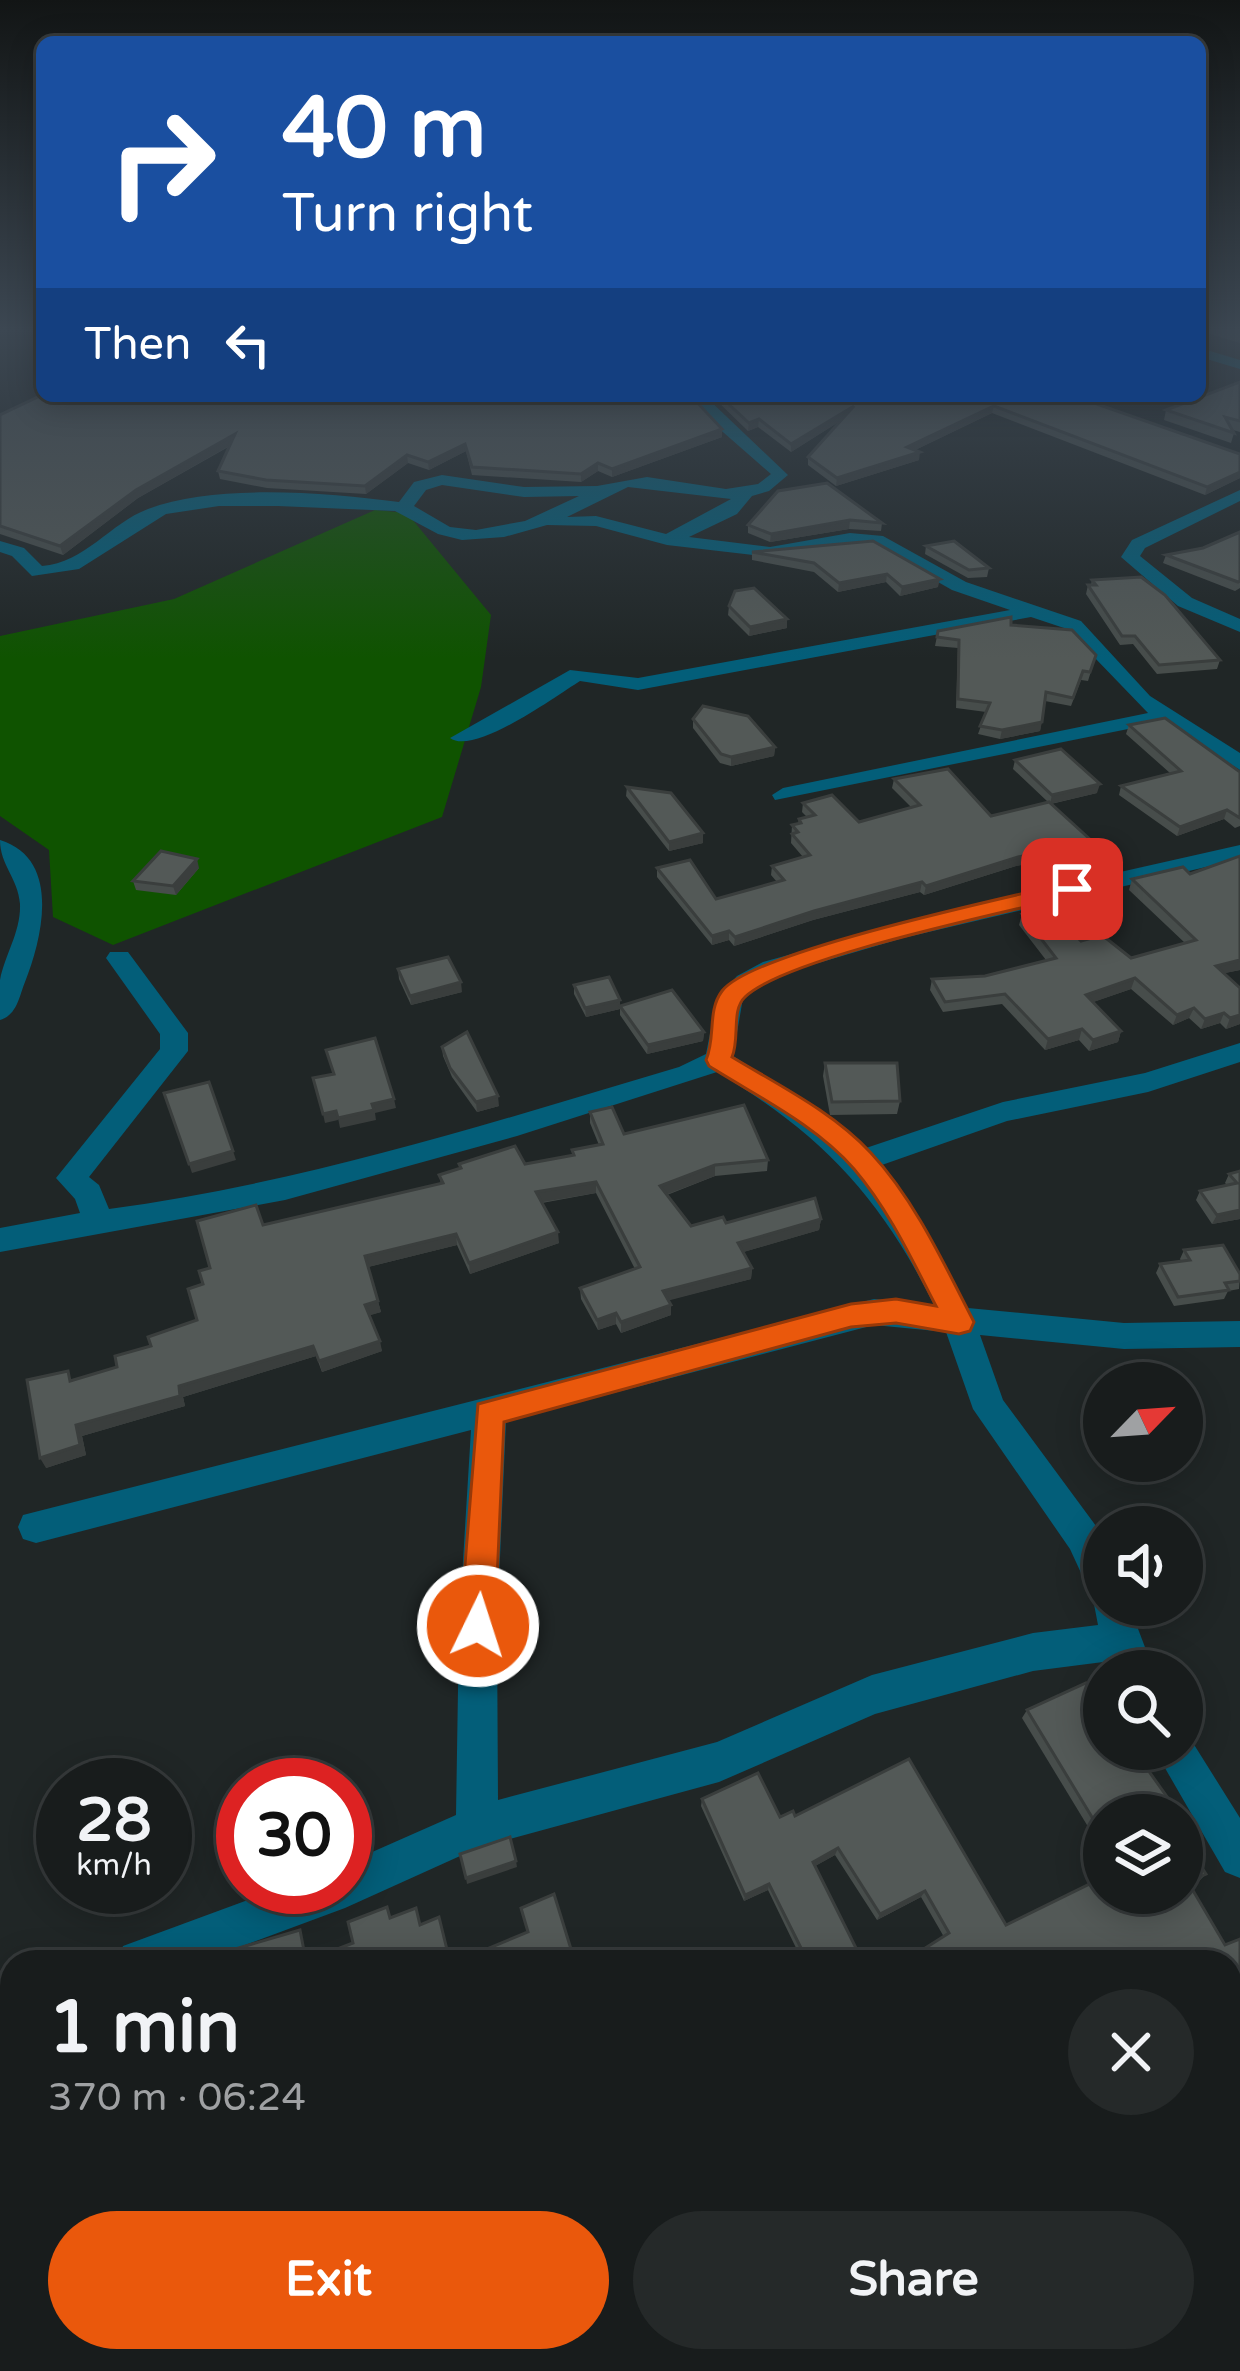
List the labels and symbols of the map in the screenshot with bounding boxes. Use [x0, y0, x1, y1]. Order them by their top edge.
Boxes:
pin [1021, 838, 1123, 940]
north arrow [1083, 1362, 1203, 1482]
position arrow [415, 1563, 541, 1689]
speed limit sign: 30 [216, 1758, 372, 1914]

